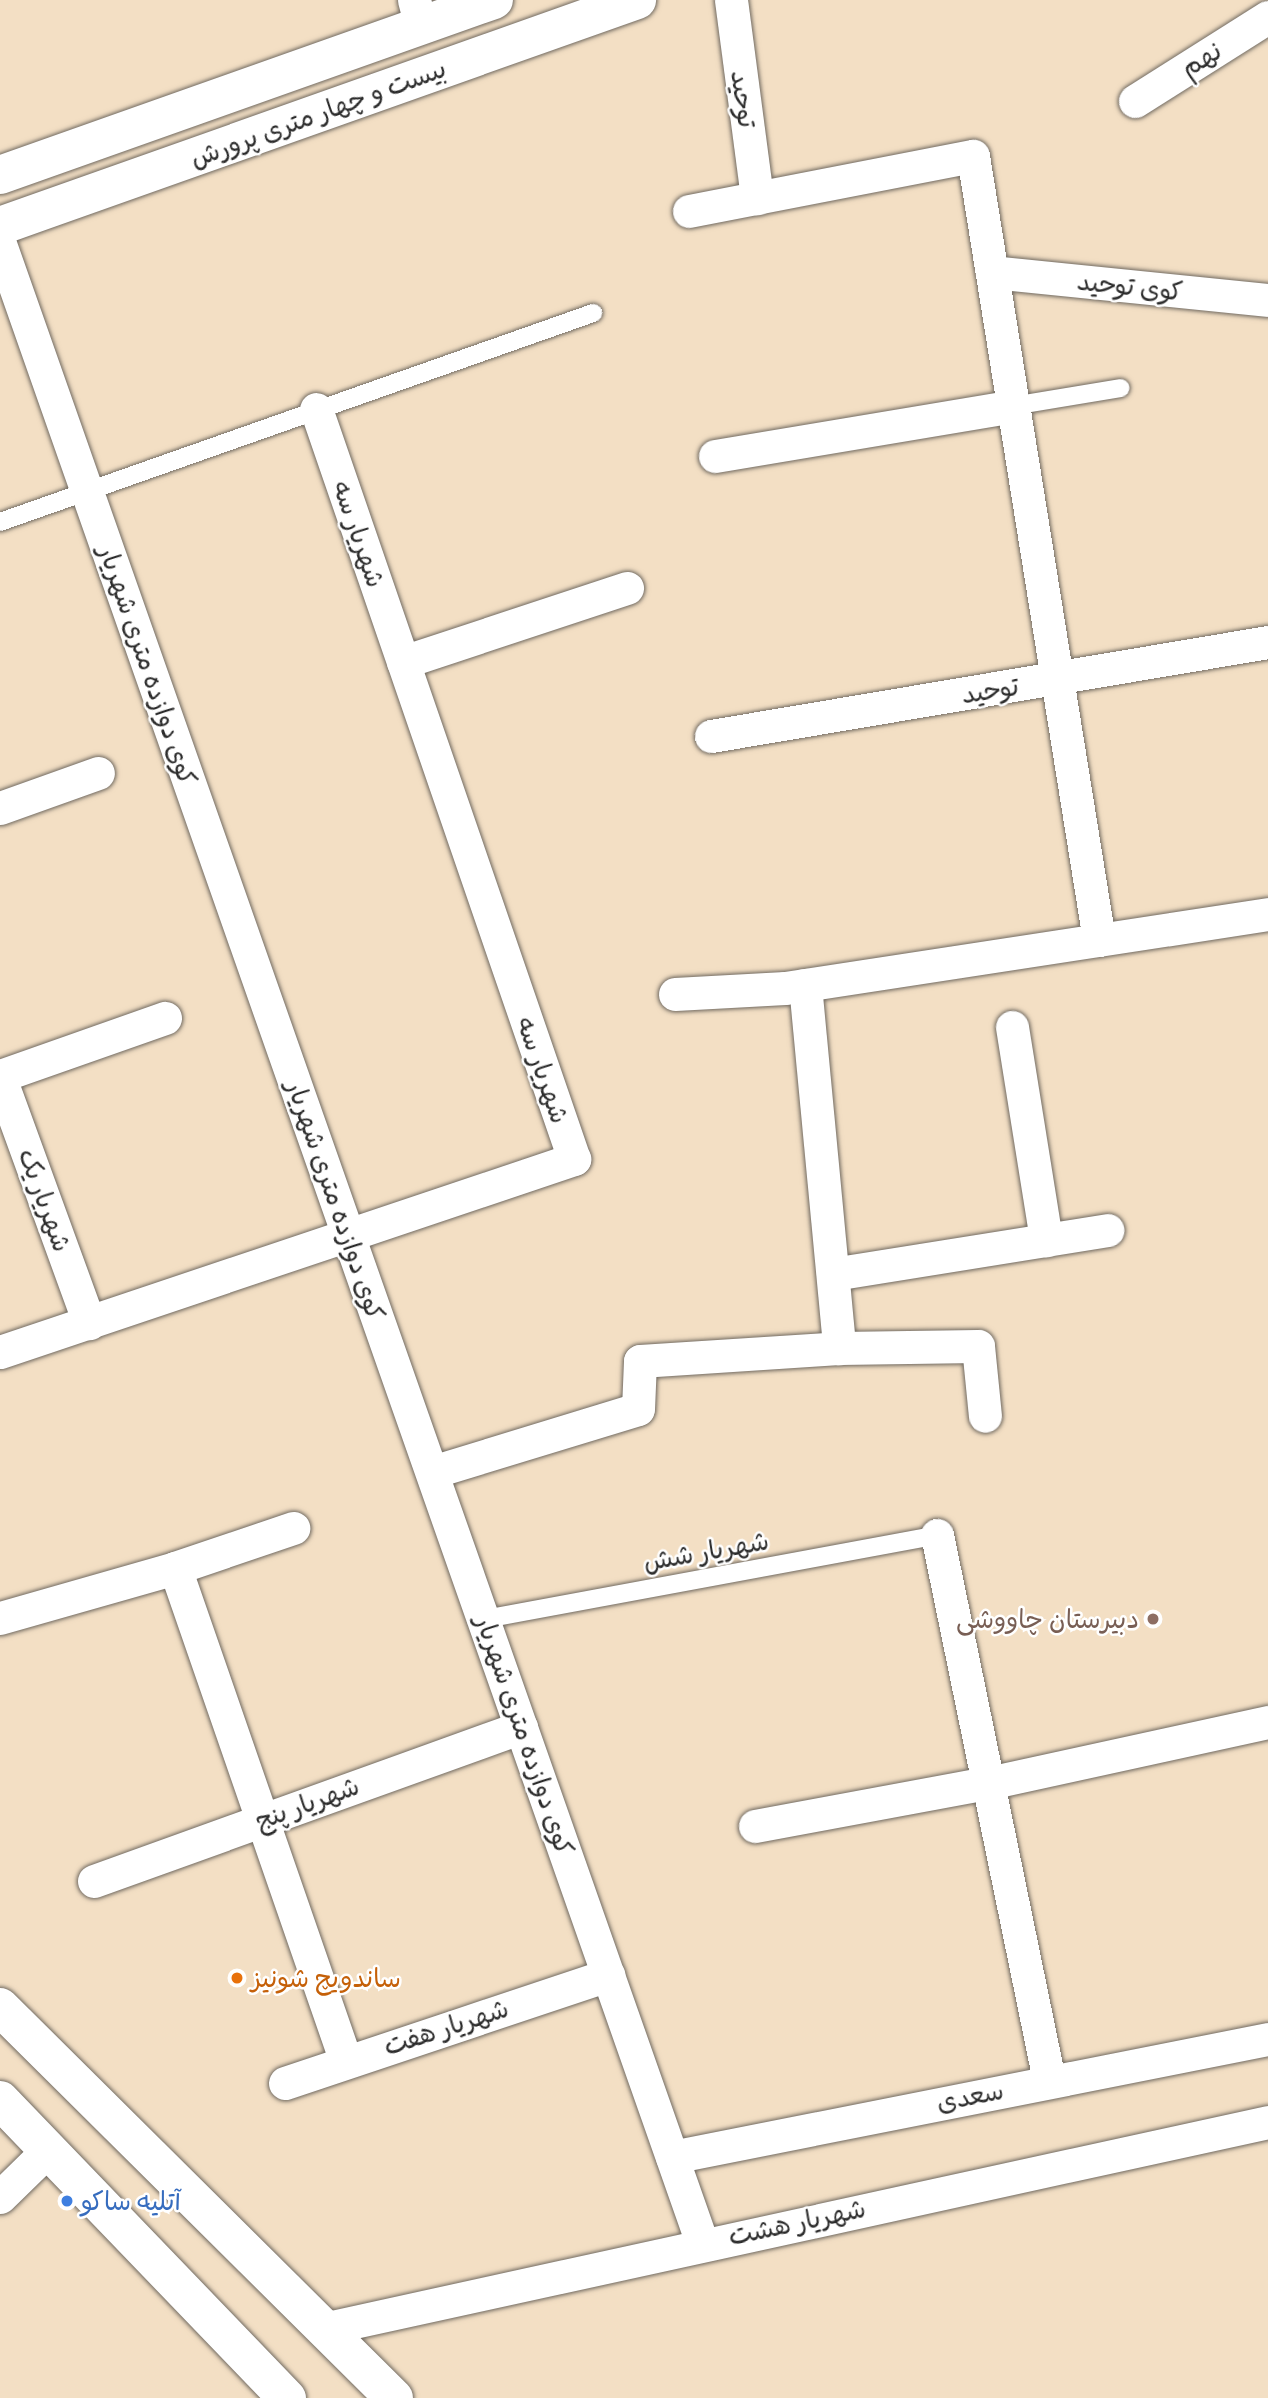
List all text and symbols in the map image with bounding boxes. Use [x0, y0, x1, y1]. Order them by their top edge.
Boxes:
street label: نهم [1175, 35, 1227, 83]
street label: بیست و چهار متری پرورش [186, 52, 450, 174]
street label: توحید [725, 68, 763, 130]
street label: کوی توحید [1076, 265, 1184, 307]
street label: شهریار سه [326, 477, 392, 591]
street label: کوی دوازده متری شهریار [92, 541, 204, 789]
street label: توحید [959, 670, 1021, 710]
street label: شهریار سه [510, 1013, 576, 1127]
street label: کوی دوازده متری شهریار [280, 1076, 392, 1324]
street label: شهریار یک [12, 1144, 78, 1256]
street label: شهریار شش [641, 1525, 771, 1577]
place label: دبیرستان چاووشی [956, 1603, 1139, 1635]
street label: کوی دوازده متری شهریار [469, 1611, 581, 1859]
marker: دبیرستان چاووشی [1145, 1611, 1161, 1627]
street label: شهریار پنج [251, 1770, 363, 1836]
place label: ساندویچ شونیز [251, 1962, 401, 1994]
marker: ساندویچ شونیز [229, 1970, 245, 1986]
street label: شهریار هفت [380, 1992, 512, 2062]
street label: سعدی [934, 2074, 1006, 2118]
place label: آتلیه ساکو [81, 2185, 181, 2217]
street label: شهریار هشت [726, 2192, 868, 2252]
marker: آتلیه ساکو [59, 2193, 75, 2209]

